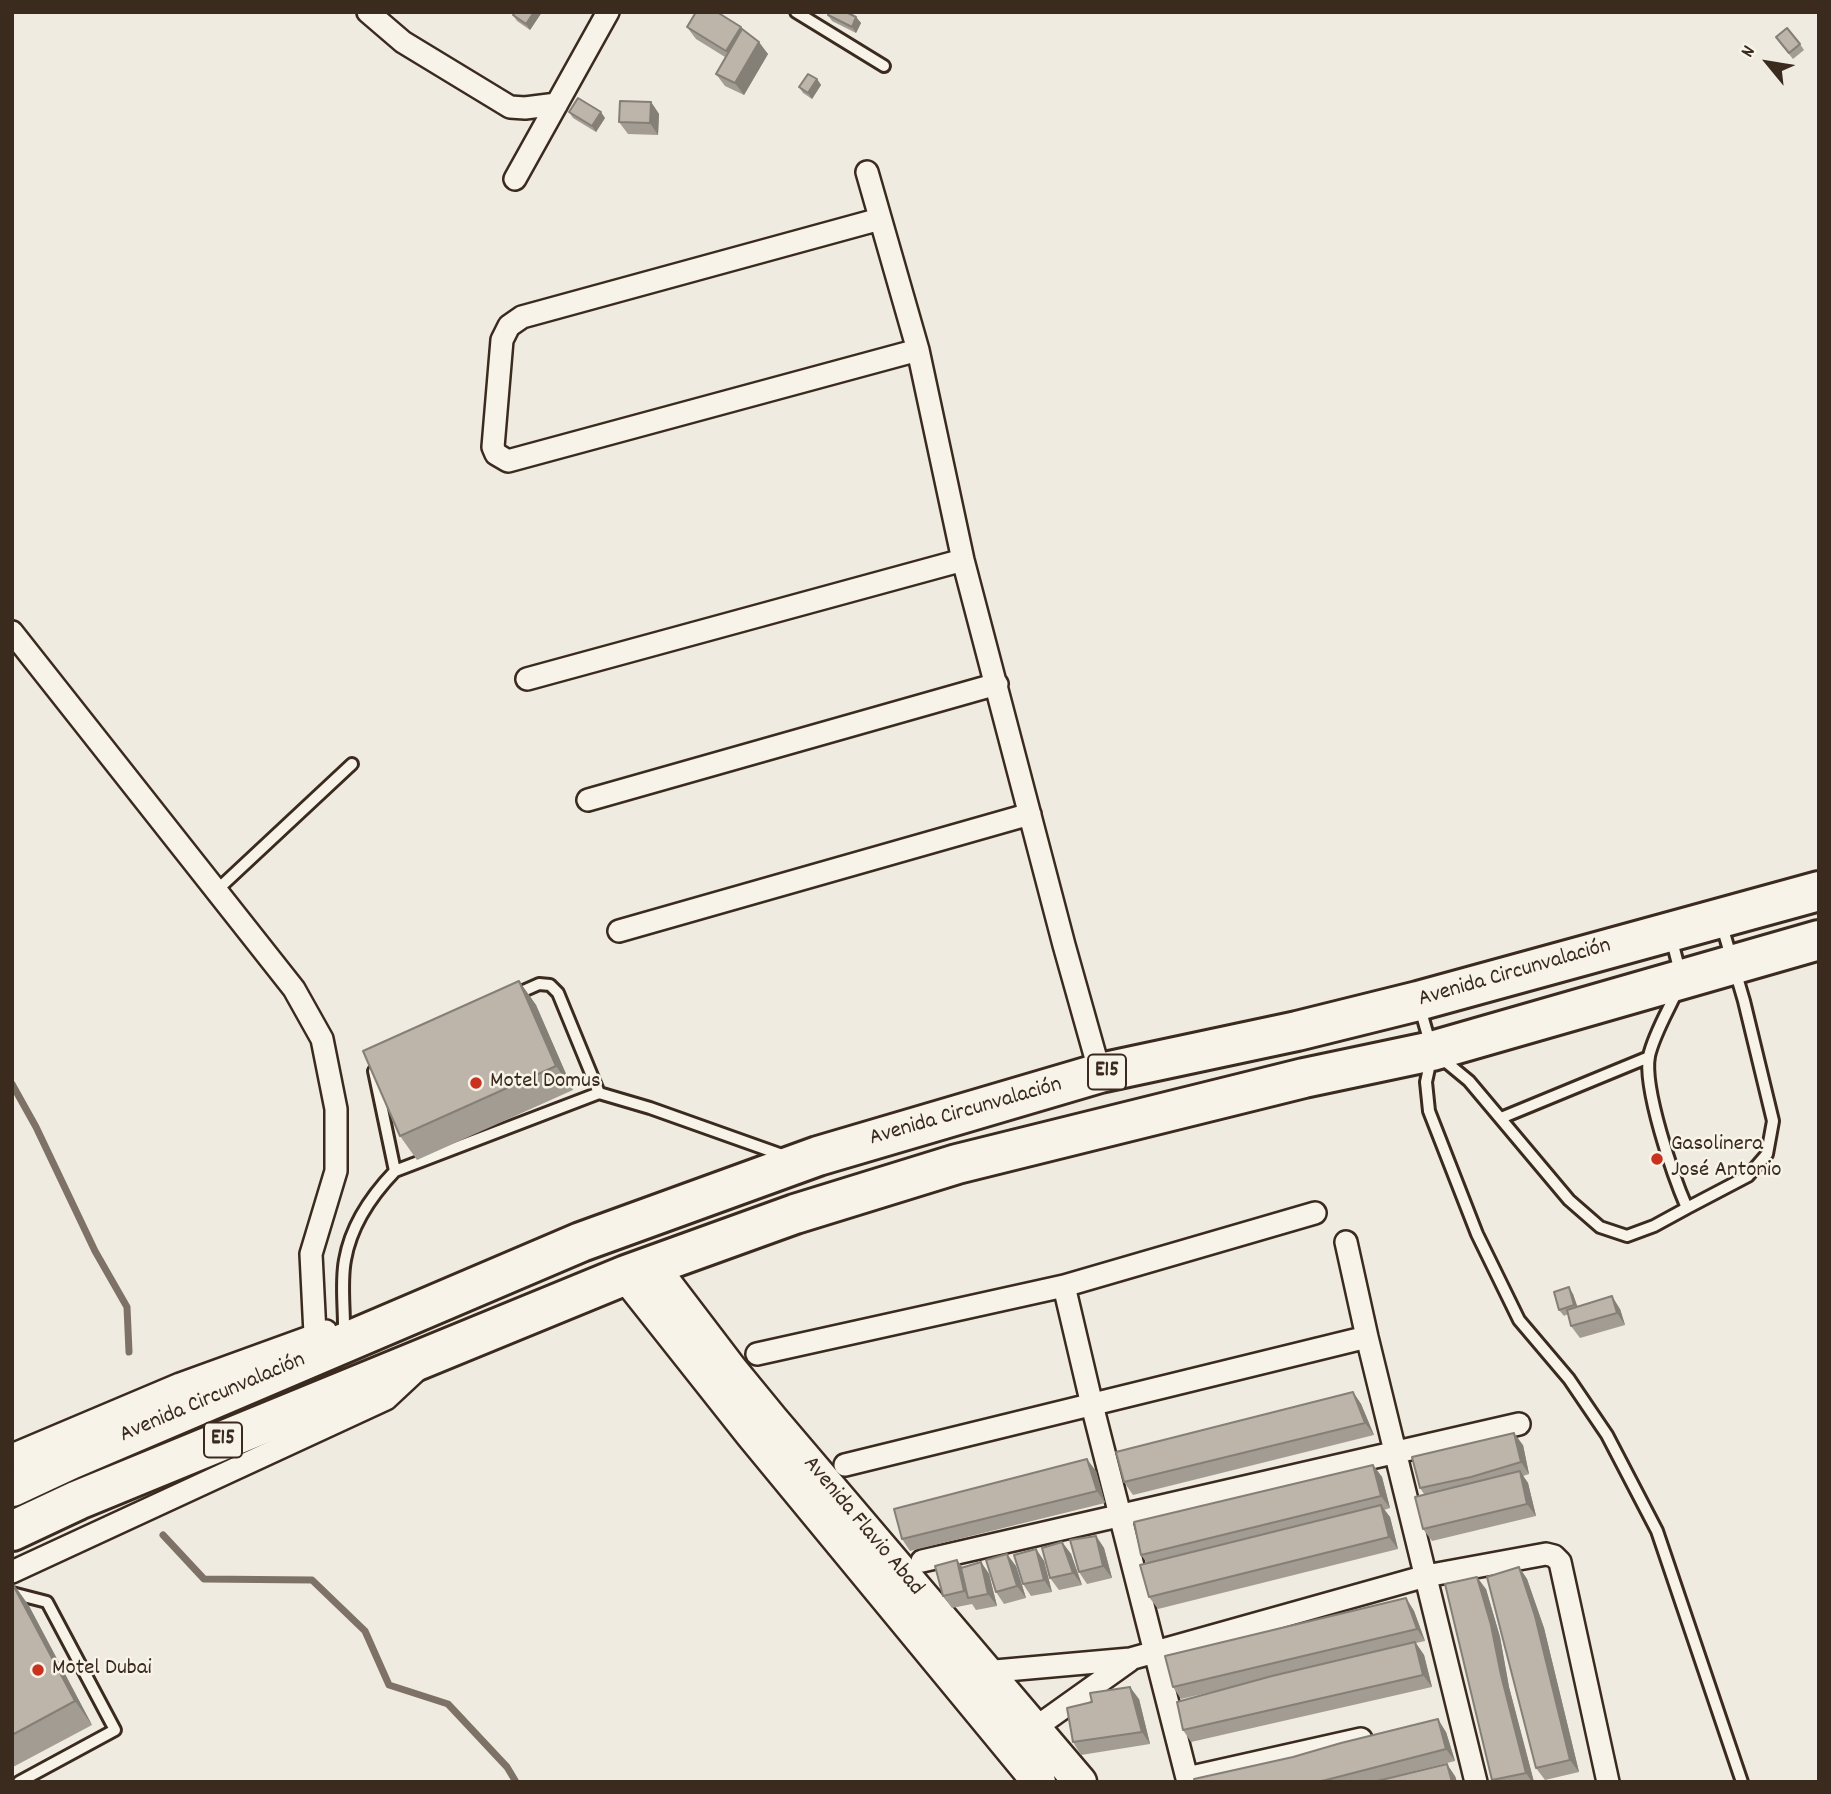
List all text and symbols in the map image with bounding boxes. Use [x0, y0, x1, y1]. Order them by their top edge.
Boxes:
north arrow [1733, 28, 1803, 98]
text: N [1735, 41, 1763, 63]
street label: Avenida Circunvalación [1416, 933, 1614, 1015]
road number: E15 [1088, 1054, 1126, 1090]
place label: Motel Domus [490, 1069, 601, 1097]
street label: Avenida Circunvalación [867, 1072, 1065, 1154]
marker: Motel Domus [468, 1075, 484, 1091]
place label: Gasolinera José Antonio [1671, 1132, 1781, 1186]
marker: Gasolinera José Antonio [1649, 1151, 1665, 1167]
street label: Avenida Circunvalación [116, 1347, 310, 1451]
road number: E15 [204, 1422, 242, 1458]
street label: Avenida Flavio Abad [796, 1452, 928, 1602]
place label: Motel Dubai [52, 1656, 152, 1684]
marker: Motel Dubai [30, 1662, 46, 1678]

